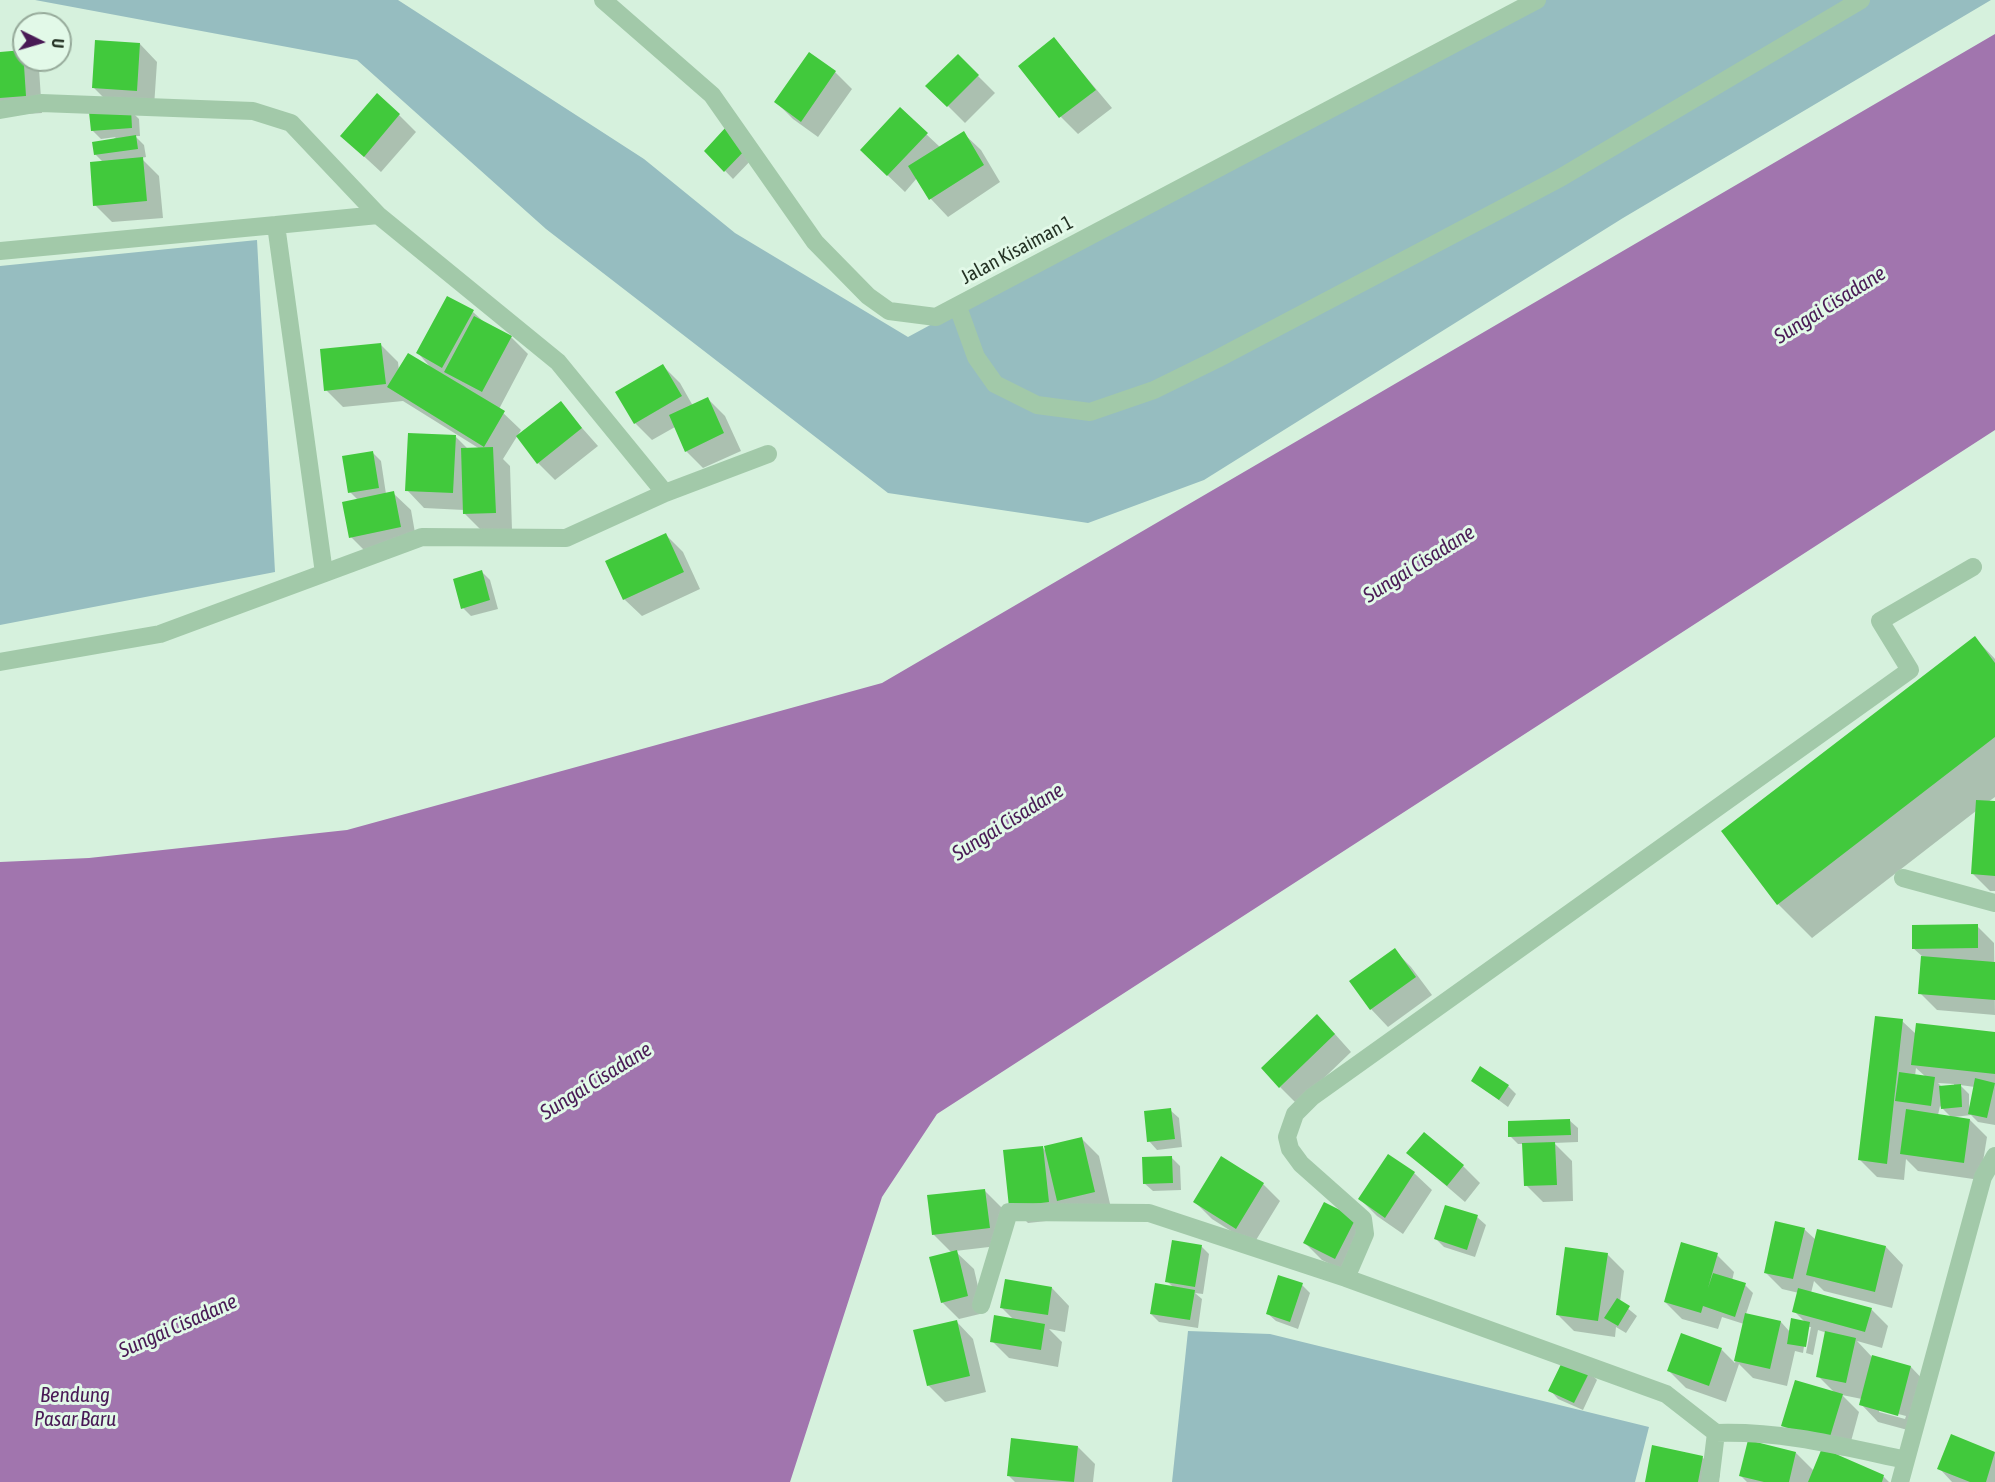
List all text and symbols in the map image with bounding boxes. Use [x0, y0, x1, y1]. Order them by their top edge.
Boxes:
north arrow [12, 12, 72, 72]
text: U [49, 38, 67, 49]
street label: Jalan Kisaiman 1 [957, 210, 1077, 290]
water label: Sungai Cisadane [1769, 261, 1891, 349]
water label: Sungai Cisadane [1358, 520, 1480, 608]
water label: Sungai Cisadane [947, 778, 1069, 866]
water label: Sungai Cisadane [535, 1037, 657, 1125]
water label: Sungai Cisadane [115, 1289, 241, 1363]
water label: Bendung Pasar Baru [34, 1382, 116, 1432]

